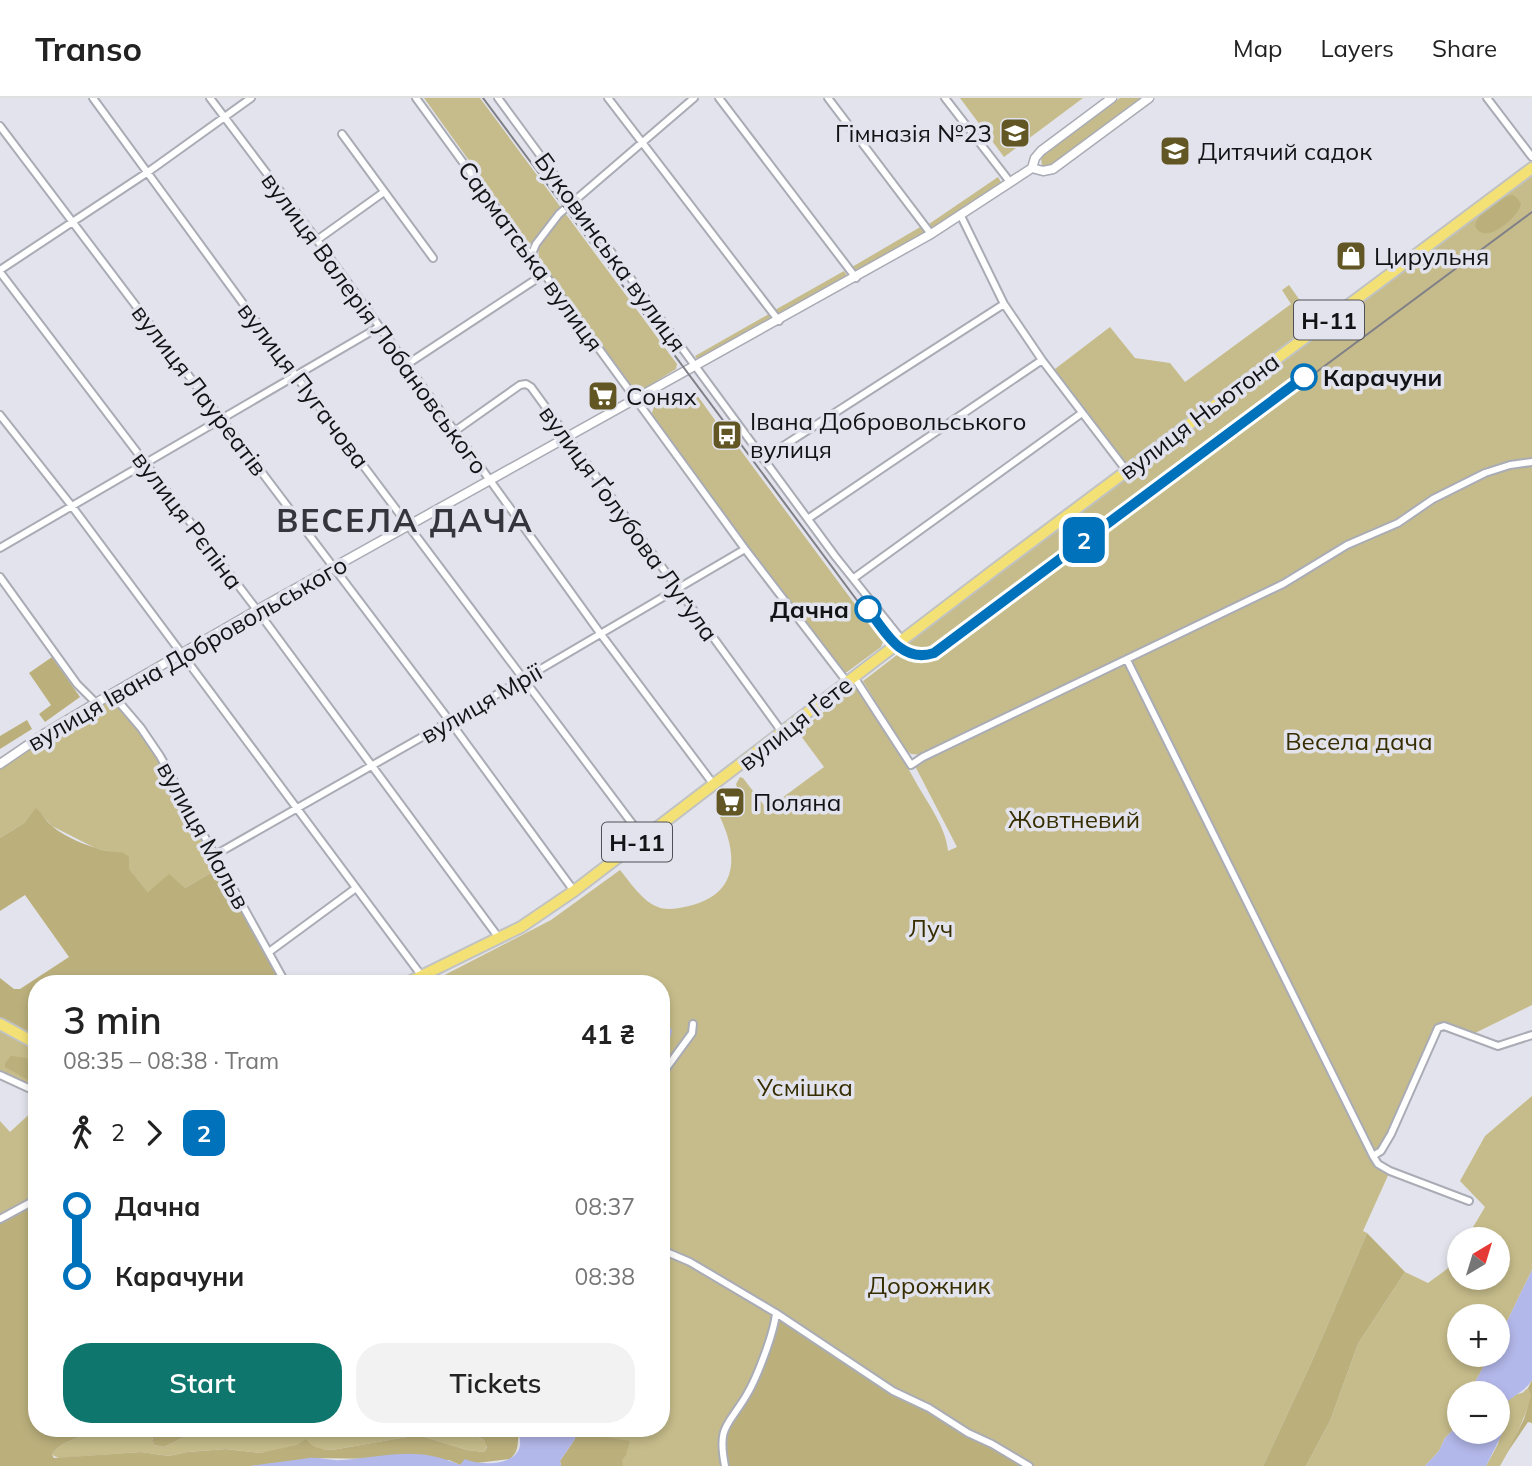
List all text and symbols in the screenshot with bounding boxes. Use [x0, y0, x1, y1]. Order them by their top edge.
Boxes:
text: Transo [35, 28, 142, 69]
text: Map [1233, 33, 1282, 63]
text: Layers [1320, 33, 1394, 63]
text: Share [1432, 33, 1497, 63]
school or university icon: Гімназія №23 [998, 116, 1032, 150]
place label: Гімназія №23 [835, 118, 992, 148]
school or university icon: Дитячий садок [1158, 134, 1192, 168]
place label: Дитячий садок [1198, 136, 1372, 166]
street label: Буковинська вулиця [529, 146, 693, 358]
street label: Сарматська вулиця [452, 155, 610, 357]
street label: вулиця Валерія Лобановського [255, 166, 495, 480]
shop icon: Цирульня [1334, 239, 1368, 273]
place label: Цирульня [1374, 241, 1489, 271]
street label: вулиця Пугачова [232, 296, 376, 474]
street label: вулиця Лауреатів [126, 298, 274, 482]
road number: Н-11 [1294, 300, 1364, 340]
street label: вулиця Ньютона [1113, 346, 1285, 486]
place label: Карачуни [1323, 362, 1442, 392]
marker: Карачуни [1291, 364, 1317, 390]
supermarket icon: Сонях [586, 379, 620, 413]
place label: Сонях [626, 381, 697, 411]
street label: вулиця Ґолубова Луґула [533, 399, 725, 647]
place label: Івана Добровольського вулиця [750, 406, 1026, 464]
bus stop icon: Івана Добровольського вулиця [710, 418, 744, 452]
street label: вулиця Рєпіна [126, 445, 250, 595]
district label: ВЕСЕЛА ДАЧА [276, 500, 534, 540]
line badge: 2 [1061, 517, 1107, 563]
text: 2 [1077, 525, 1091, 555]
street label: вулиця Івана Добровольського [22, 549, 352, 757]
place label: Дачна [770, 594, 849, 624]
marker: Дачна [855, 596, 881, 622]
street label: вулиця Мрії [415, 656, 548, 750]
street label: вулиця Ґете [732, 669, 858, 777]
park label: Весела дача [1285, 726, 1433, 756]
street label: вулиця Мальв [151, 756, 257, 914]
supermarket icon: Поляна [713, 785, 747, 819]
place label: Поляна [753, 787, 841, 817]
park label: Жовтневий [1008, 804, 1140, 834]
road number: Н-11 [602, 822, 672, 862]
park label: Луч [909, 913, 953, 943]
text: 3 min [63, 996, 162, 1044]
text: 41 ₴ [581, 1018, 635, 1051]
text: 08:35 – 08:38 · Tram [63, 1046, 279, 1075]
park label: Усмішка [756, 1072, 853, 1102]
icon: walk [63, 1114, 101, 1152]
icon: forward [135, 1114, 173, 1152]
text: 2 [111, 1118, 125, 1147]
text: 2 [197, 1118, 211, 1148]
text: Дачна [115, 1190, 201, 1223]
text: 08:37 [575, 1192, 635, 1221]
north arrow [1447, 1227, 1510, 1290]
map controls [1447, 1227, 1510, 1444]
text: Карачуни [115, 1260, 244, 1293]
text: 08:38 [575, 1262, 635, 1291]
park label: Дорожник [868, 1270, 990, 1300]
button: + [1447, 1304, 1510, 1367]
button: Start [63, 1343, 342, 1423]
button: Tickets [356, 1343, 635, 1423]
button: − [1447, 1381, 1510, 1444]

